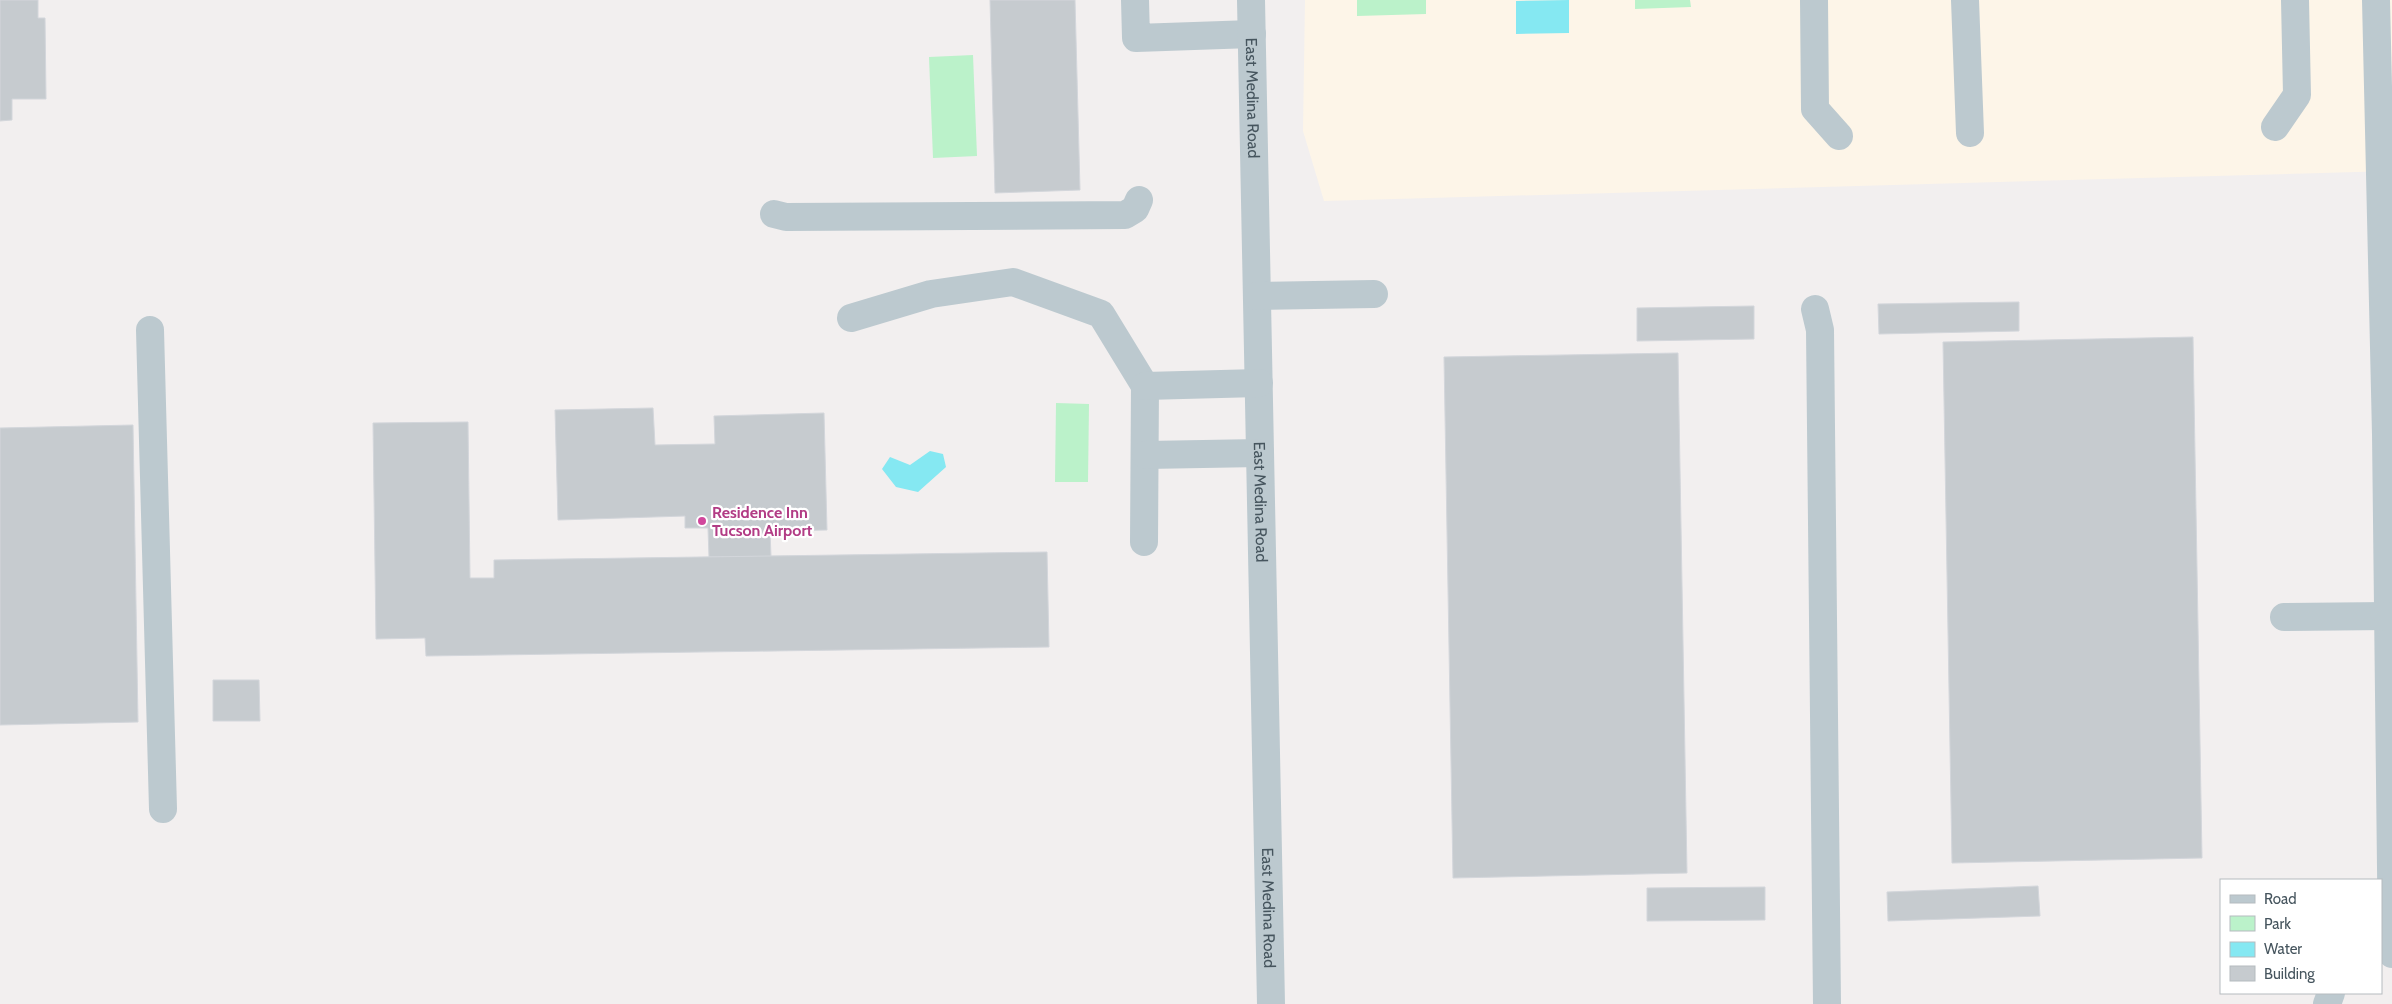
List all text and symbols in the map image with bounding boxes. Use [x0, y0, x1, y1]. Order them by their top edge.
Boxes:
street label: East Medina Road [1242, 38, 1264, 158]
street label: East Medina Road [1250, 441, 1272, 562]
place label: Residence Inn Tucson Airport [712, 503, 813, 540]
marker: Residence Inn Tucson Airport [696, 515, 708, 527]
street label: East Medina Road [1258, 847, 1280, 968]
legend [2220, 879, 2382, 994]
text: Road [2264, 890, 2297, 908]
text: Park [2264, 915, 2291, 933]
text: Water [2264, 940, 2302, 958]
text: Building [2264, 965, 2315, 983]

